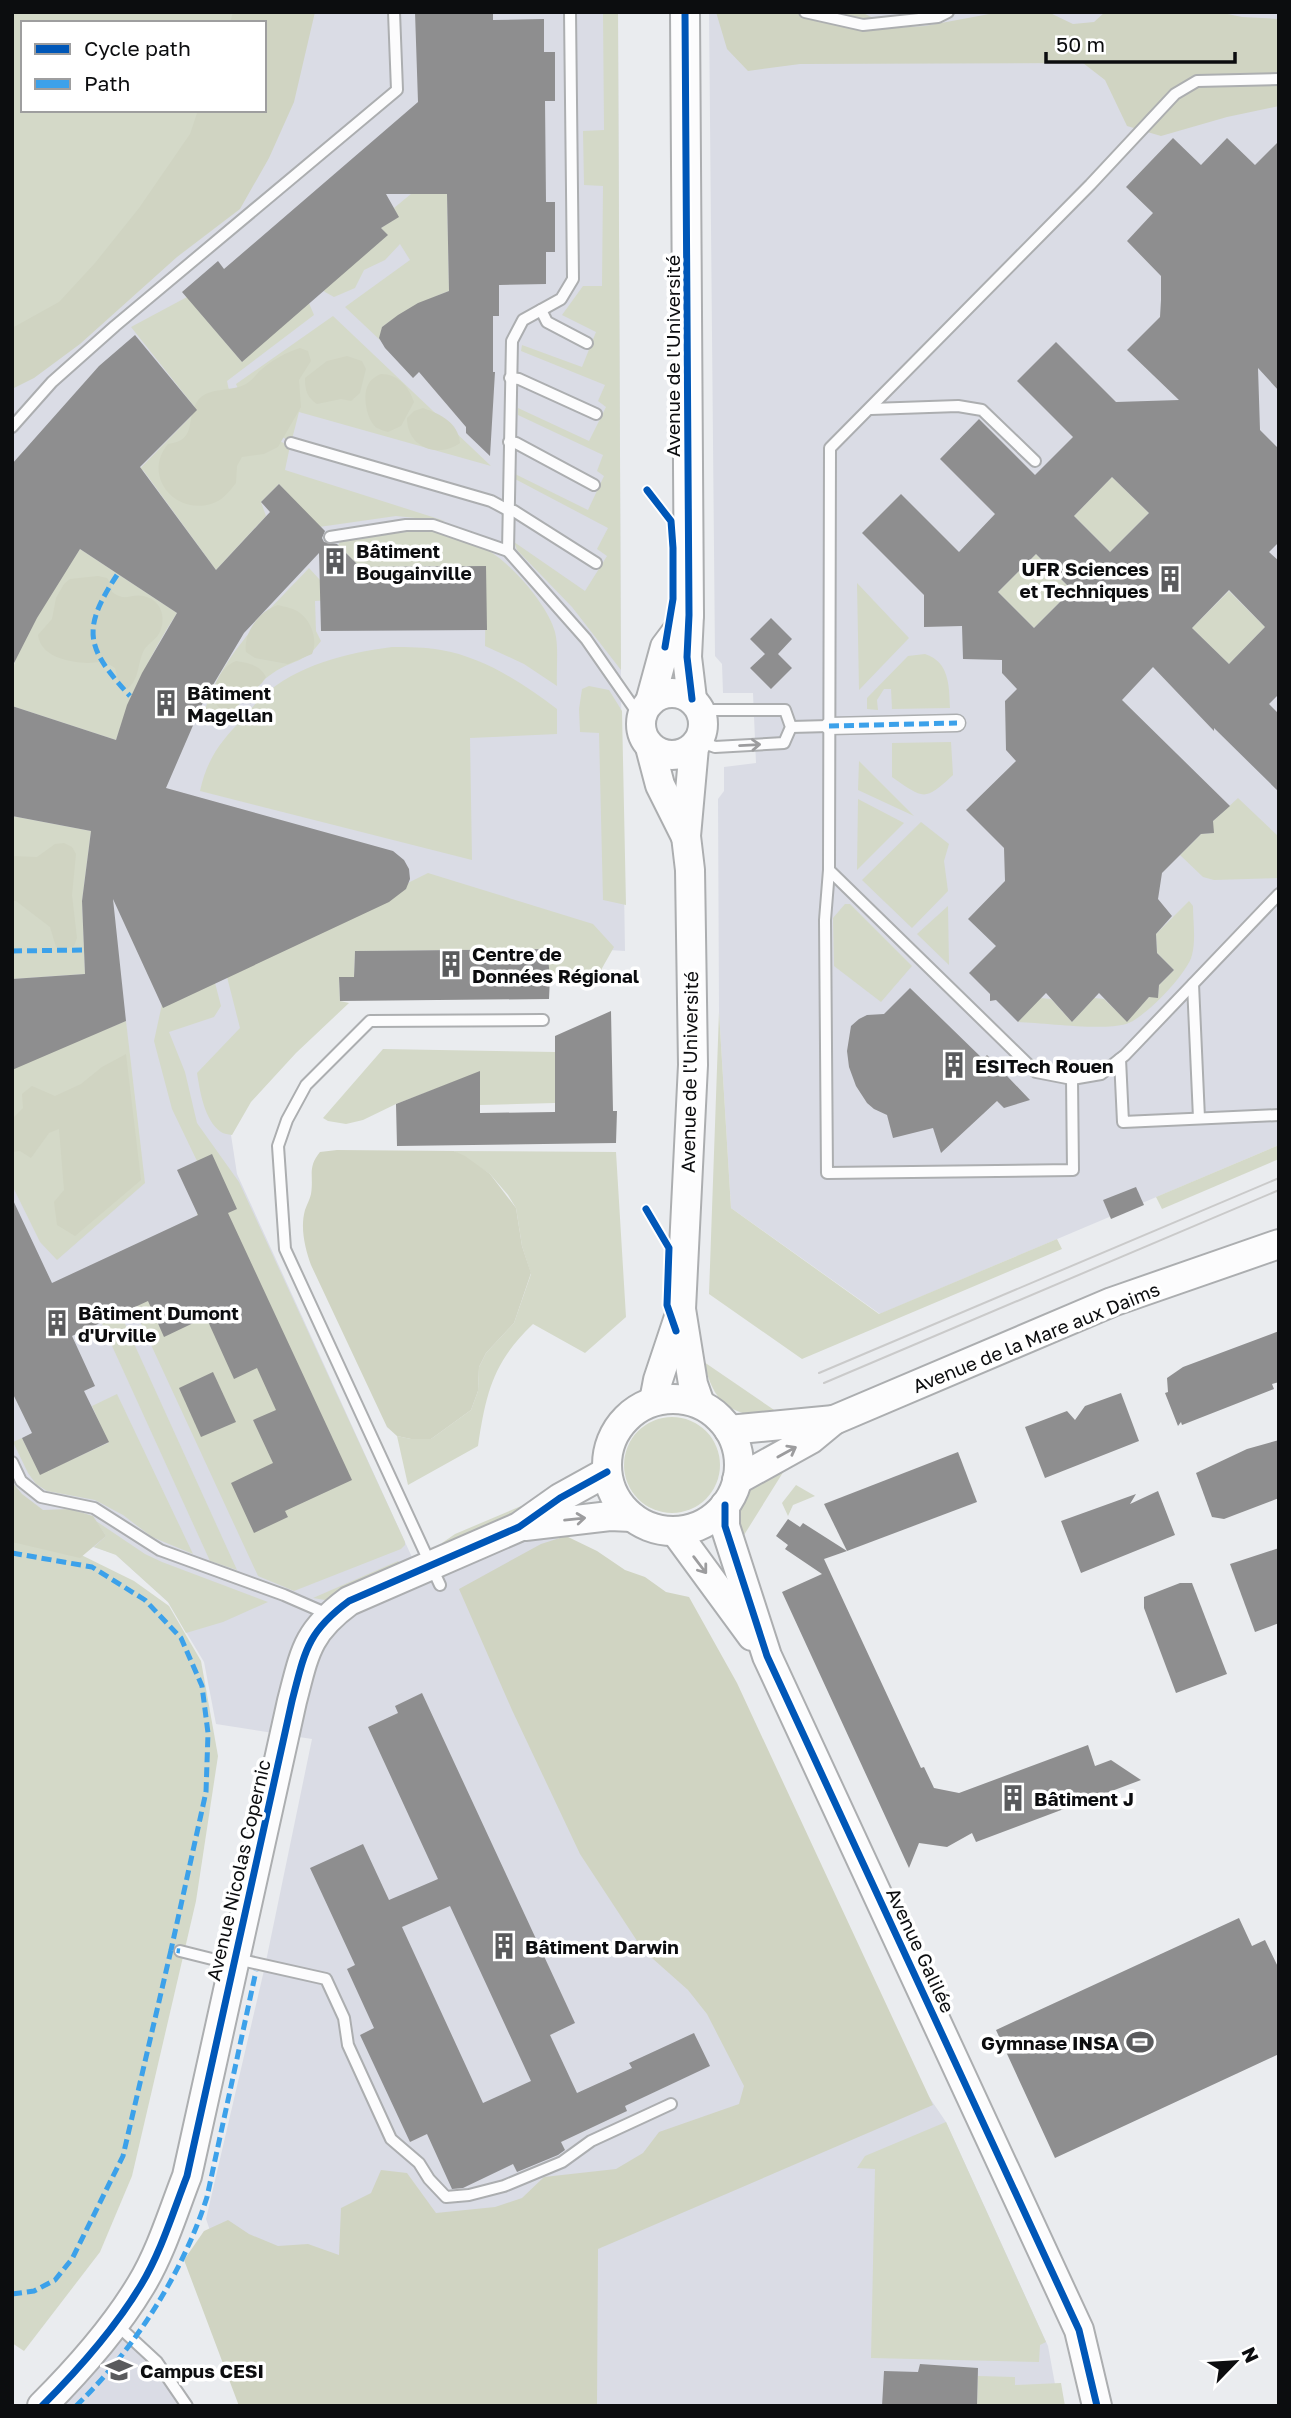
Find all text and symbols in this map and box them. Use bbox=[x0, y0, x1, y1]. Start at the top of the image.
legend bbox=[21, 21, 266, 112]
scale bar bbox=[1046, 21, 1235, 65]
text: 50 m bbox=[1056, 31, 1105, 57]
text: Cycle path bbox=[84, 35, 191, 61]
text: Path bbox=[84, 70, 131, 96]
street label: Avenue de l'Université bbox=[661, 255, 684, 457]
place label: Bâtiment Bougainville bbox=[356, 539, 472, 584]
building icon: Bâtiment Bougainville bbox=[320, 546, 350, 576]
place label: UFR Sciences et Techniques bbox=[1020, 557, 1149, 602]
building icon: UFR Sciences et Techniques bbox=[1155, 564, 1185, 594]
place label: Bâtiment Magellan bbox=[187, 681, 273, 726]
building icon: Bâtiment Magellan bbox=[151, 688, 181, 718]
one-way arrow bbox=[738, 739, 761, 752]
place label: Centre de Données Régional bbox=[472, 942, 639, 987]
building icon: Centre de Données Régional bbox=[436, 949, 466, 979]
street label: Avenue de l'Université bbox=[676, 971, 702, 1173]
building icon: ESITech Rouen bbox=[939, 1050, 969, 1080]
place label: ESITech Rouen bbox=[975, 1054, 1114, 1077]
street label: Avenue de la Mare aux Daims bbox=[909, 1277, 1163, 1397]
place label: Bâtiment Dumont d'Urville bbox=[78, 1301, 239, 1346]
building icon: Bâtiment Dumont d'Urville bbox=[42, 1308, 72, 1338]
one-way arrow bbox=[776, 1445, 796, 1459]
one-way arrow bbox=[563, 1512, 586, 1525]
one-way arrow bbox=[692, 1555, 707, 1574]
street label: Avenue Nicolas Copernic bbox=[201, 1757, 275, 1983]
building icon: Bâtiment J bbox=[998, 1783, 1028, 1813]
place label: Bâtiment J bbox=[1034, 1787, 1134, 1810]
street label: Avenue Galilée bbox=[882, 1884, 960, 2016]
building icon: Bâtiment Darwin bbox=[489, 1931, 519, 1961]
place label: Bâtiment Darwin bbox=[525, 1935, 679, 1958]
sports icon: Gymnase INSA bbox=[1125, 2027, 1155, 2057]
place label: Gymnase INSA bbox=[981, 2031, 1119, 2054]
north arrow bbox=[1200, 2327, 1270, 2397]
text: N bbox=[1237, 2343, 1264, 2366]
school or university icon: Campus CESI bbox=[104, 2355, 134, 2385]
place label: Campus CESI bbox=[140, 2359, 264, 2382]

